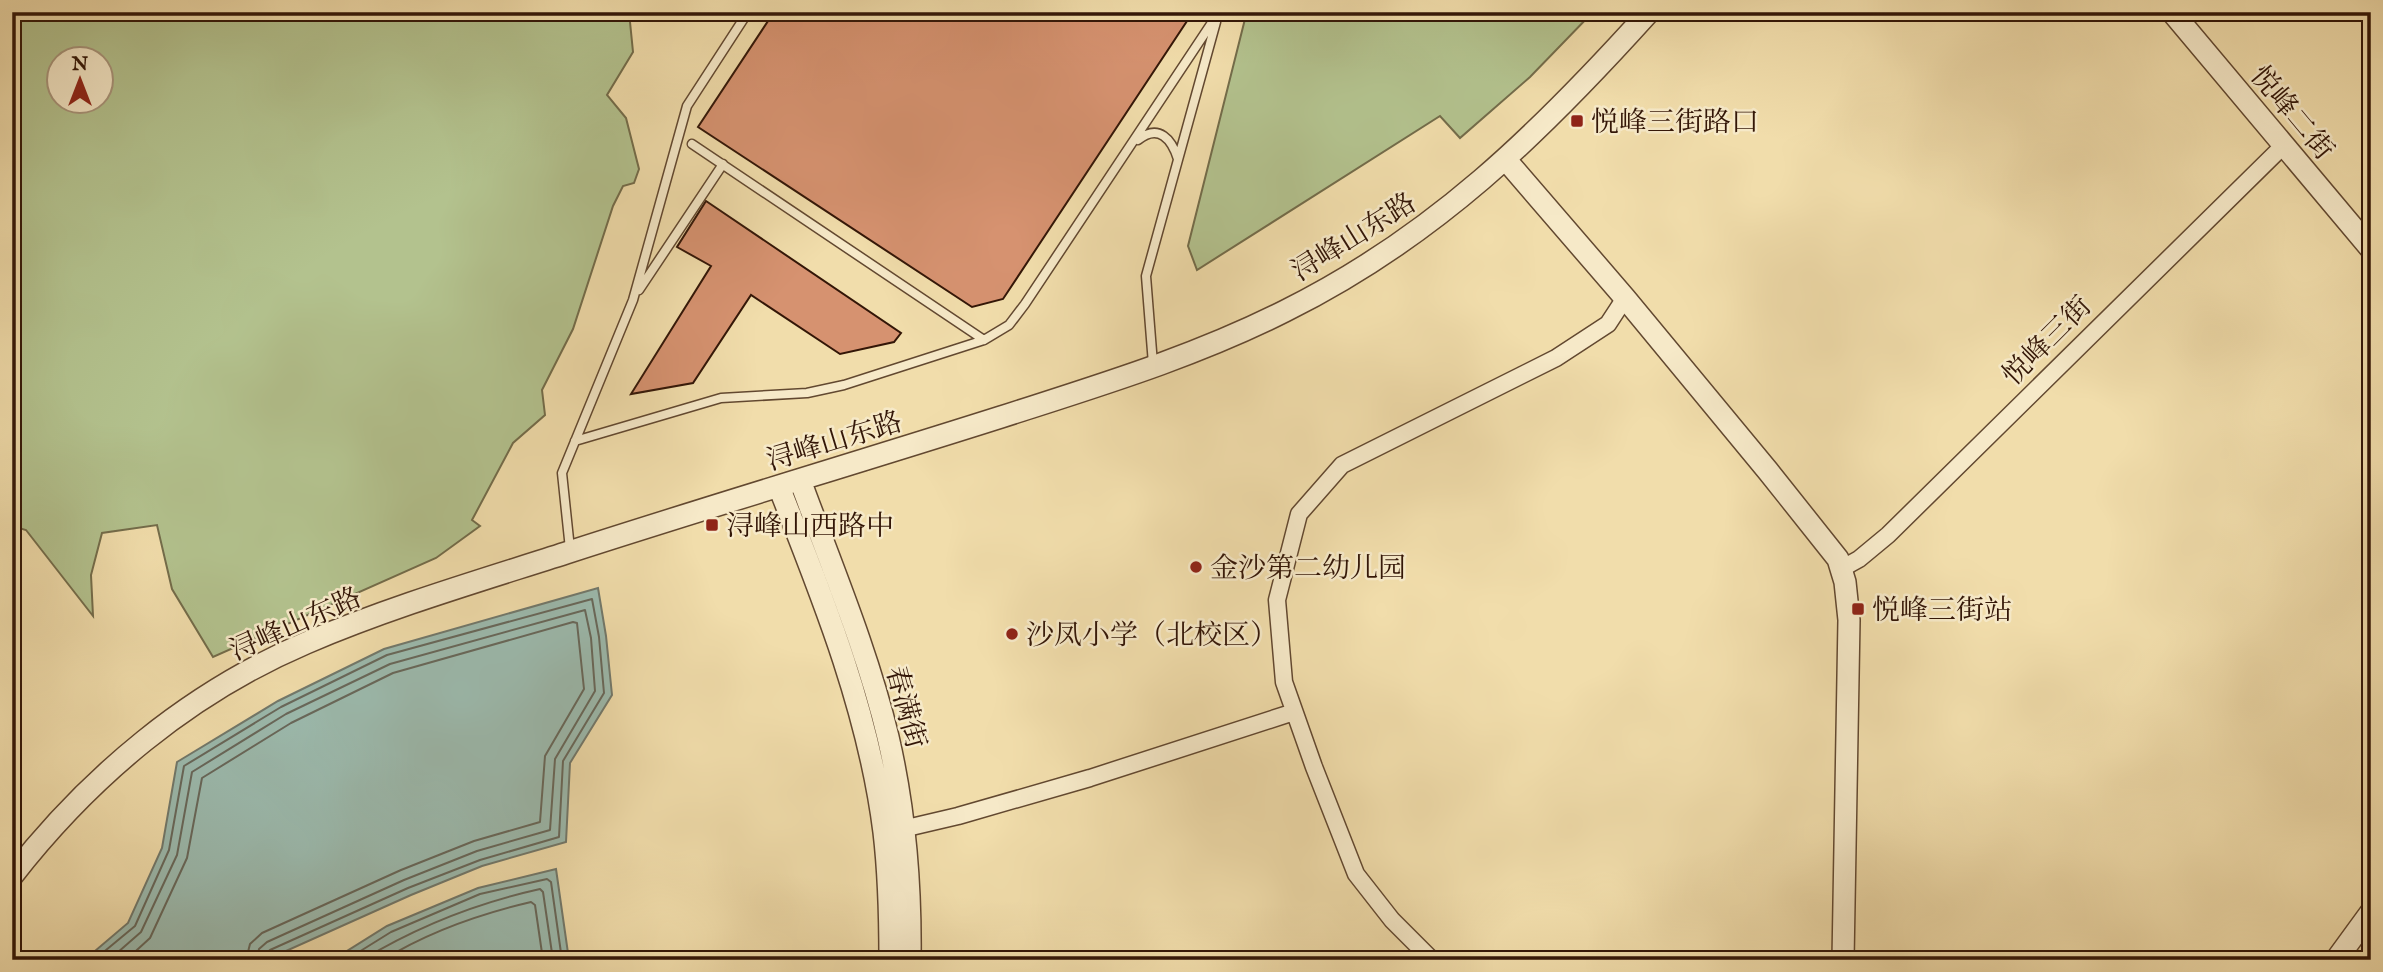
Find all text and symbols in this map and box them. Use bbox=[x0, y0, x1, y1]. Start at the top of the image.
north arrow bbox=[46, 46, 116, 116]
text: N bbox=[71, 53, 89, 77]
street label: 悦峰二街 bbox=[2242, 59, 2340, 168]
place label: 悦峰三街路口 bbox=[1591, 106, 1759, 141]
marker: 悦峰三街路口 bbox=[1569, 113, 1585, 129]
street label: 浔峰山东路 bbox=[1286, 186, 1423, 290]
street label: 悦峰三街 bbox=[1996, 290, 2100, 394]
street label: 浔峰山东路 bbox=[763, 405, 907, 480]
place label: 浔峰山西路中 bbox=[726, 510, 894, 545]
marker: 浔峰山西路中 bbox=[704, 517, 720, 533]
place label: 金沙第二幼儿园 bbox=[1210, 552, 1406, 587]
marker: 金沙第二幼儿园 bbox=[1188, 559, 1204, 575]
street label: 浔峰山东路 bbox=[225, 581, 367, 670]
place label: 悦峰三街站 bbox=[1872, 594, 2012, 629]
marker: 悦峰三街站 bbox=[1850, 601, 1866, 617]
place label: 沙凤小学（北校区） bbox=[1026, 619, 1278, 654]
marker: 沙凤小学（北校区） bbox=[1004, 626, 1020, 642]
street label: 春满街 bbox=[877, 663, 932, 753]

